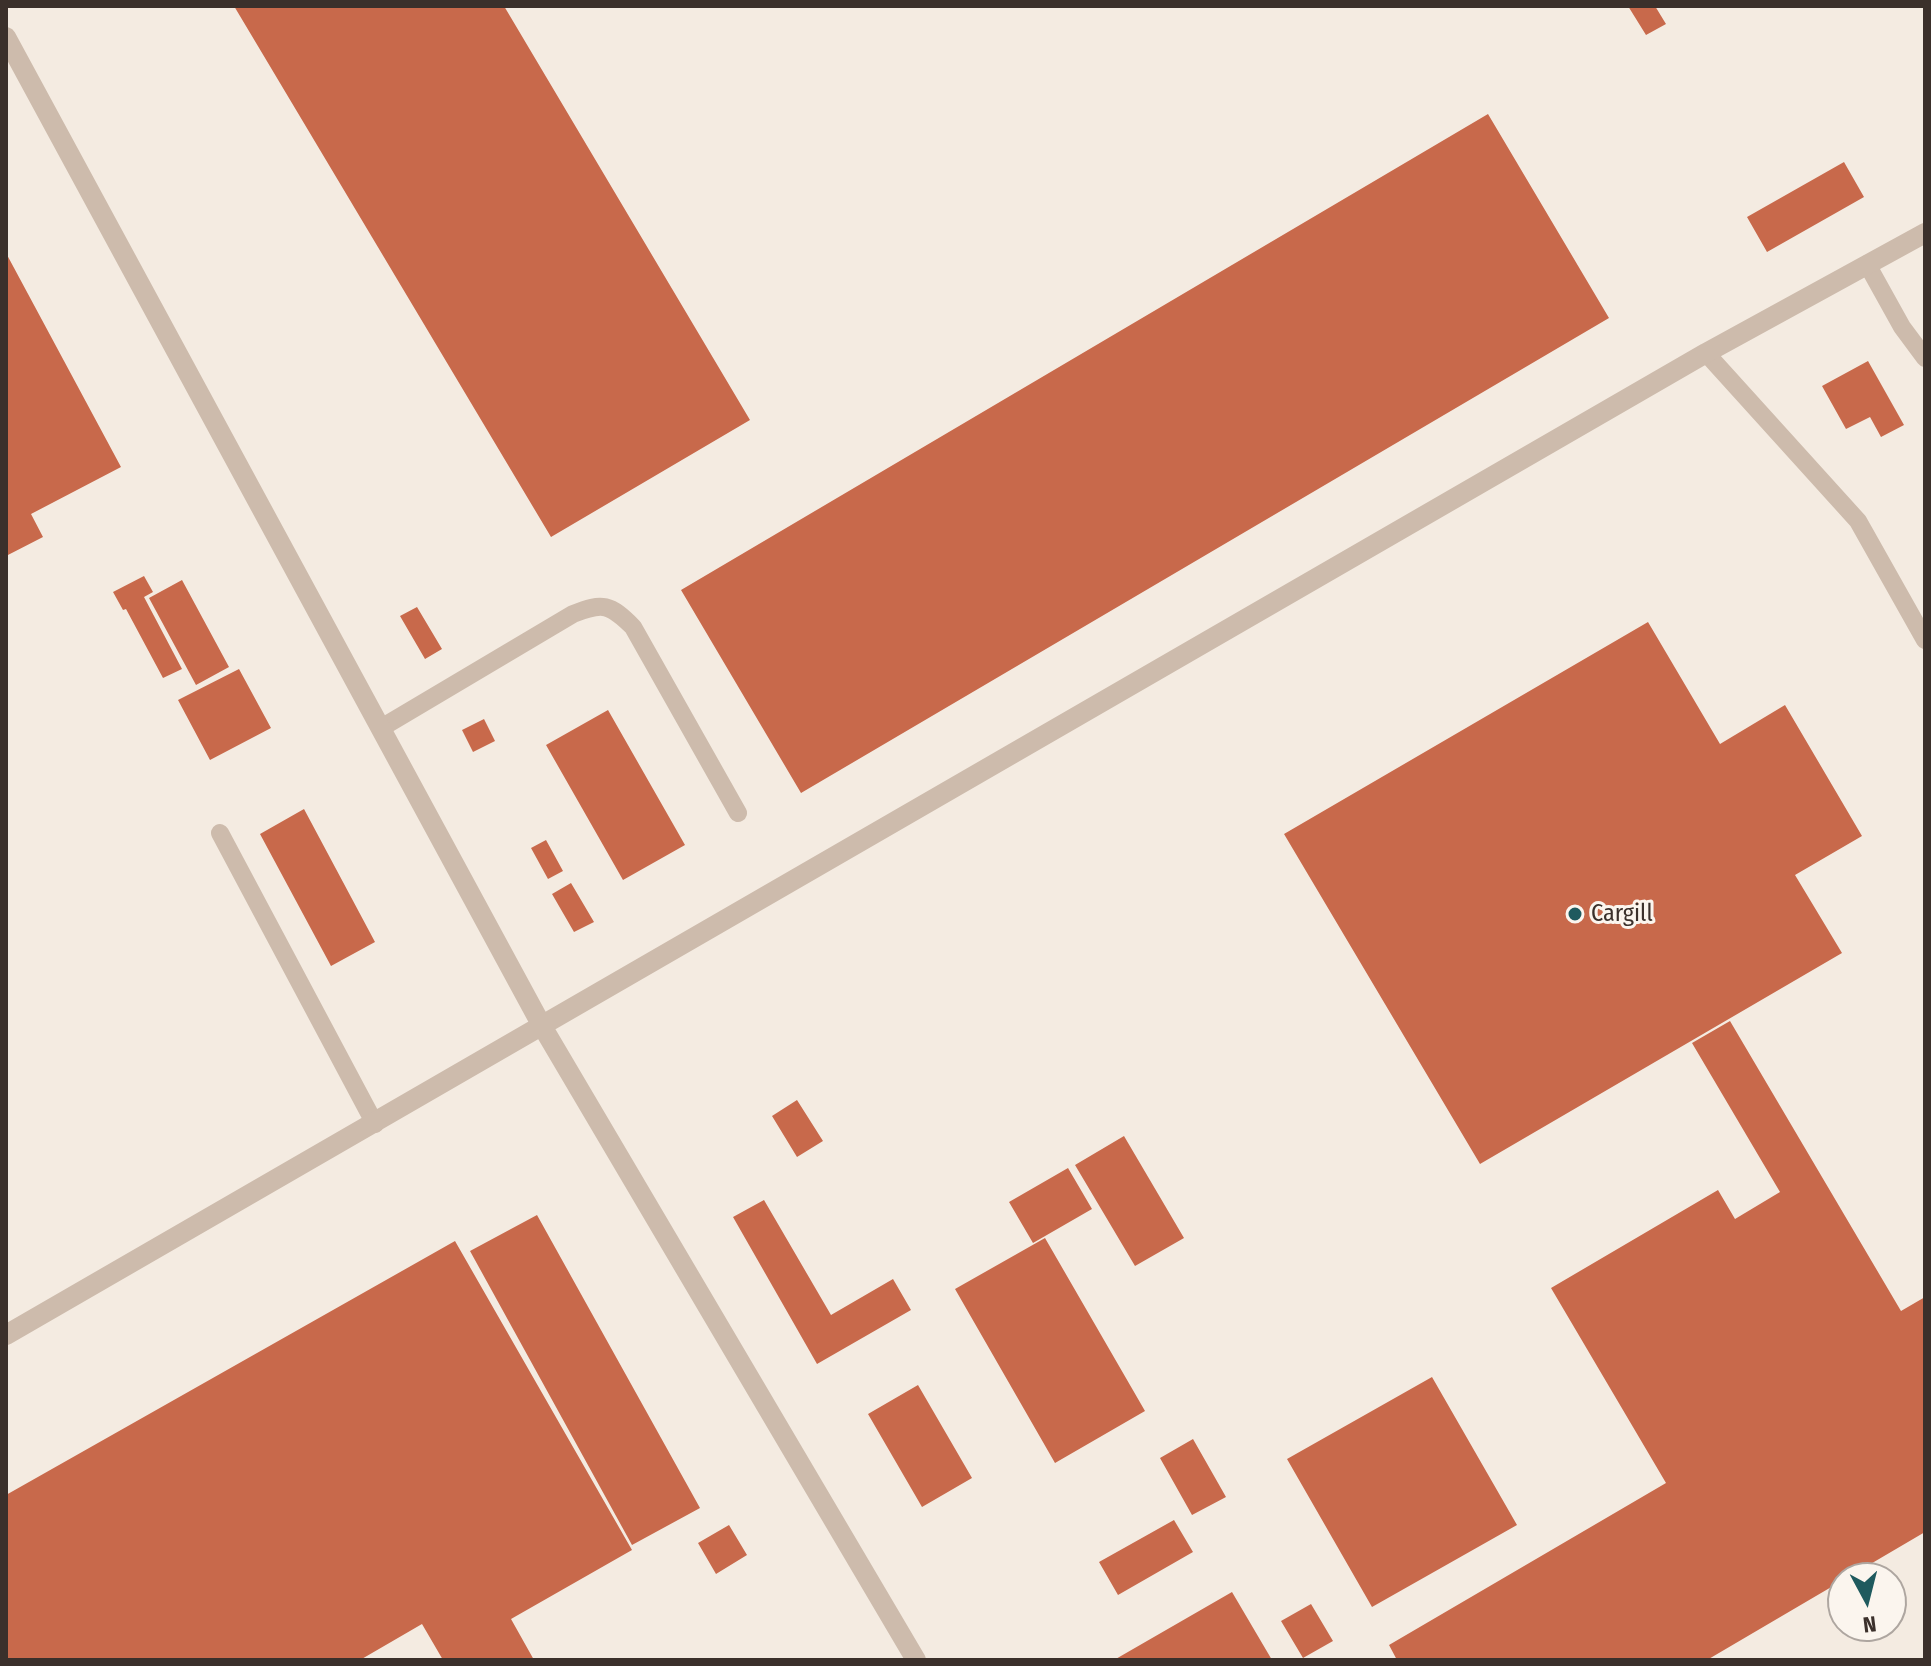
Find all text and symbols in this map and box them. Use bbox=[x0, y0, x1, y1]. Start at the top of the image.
place label: Cargill bbox=[1591, 900, 1653, 928]
marker: Cargill bbox=[1566, 905, 1584, 923]
north arrow bbox=[1827, 1562, 1907, 1642]
text: N bbox=[1862, 1610, 1878, 1639]

